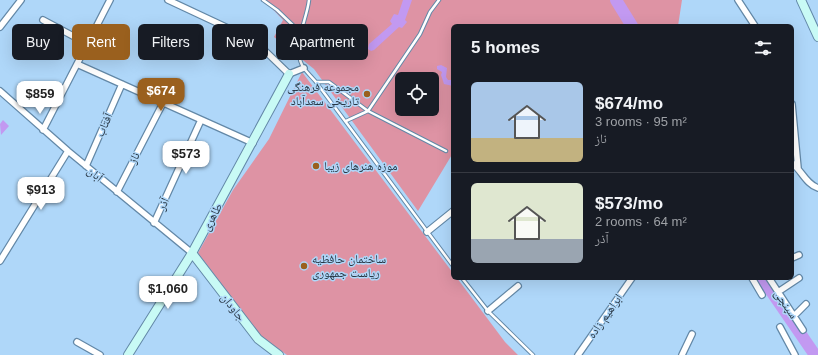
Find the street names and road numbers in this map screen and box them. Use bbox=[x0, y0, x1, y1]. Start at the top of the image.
street label: آفتاب bbox=[93, 110, 116, 139]
street label: ناز bbox=[125, 150, 143, 167]
street label: آبان bbox=[84, 163, 106, 185]
street label: آذر bbox=[154, 195, 172, 214]
street label: طاهری bbox=[199, 201, 225, 233]
street label: سپنچی bbox=[771, 287, 801, 321]
street label: جاودان bbox=[218, 290, 248, 324]
street label: ابراهیم زاده bbox=[585, 291, 626, 342]

